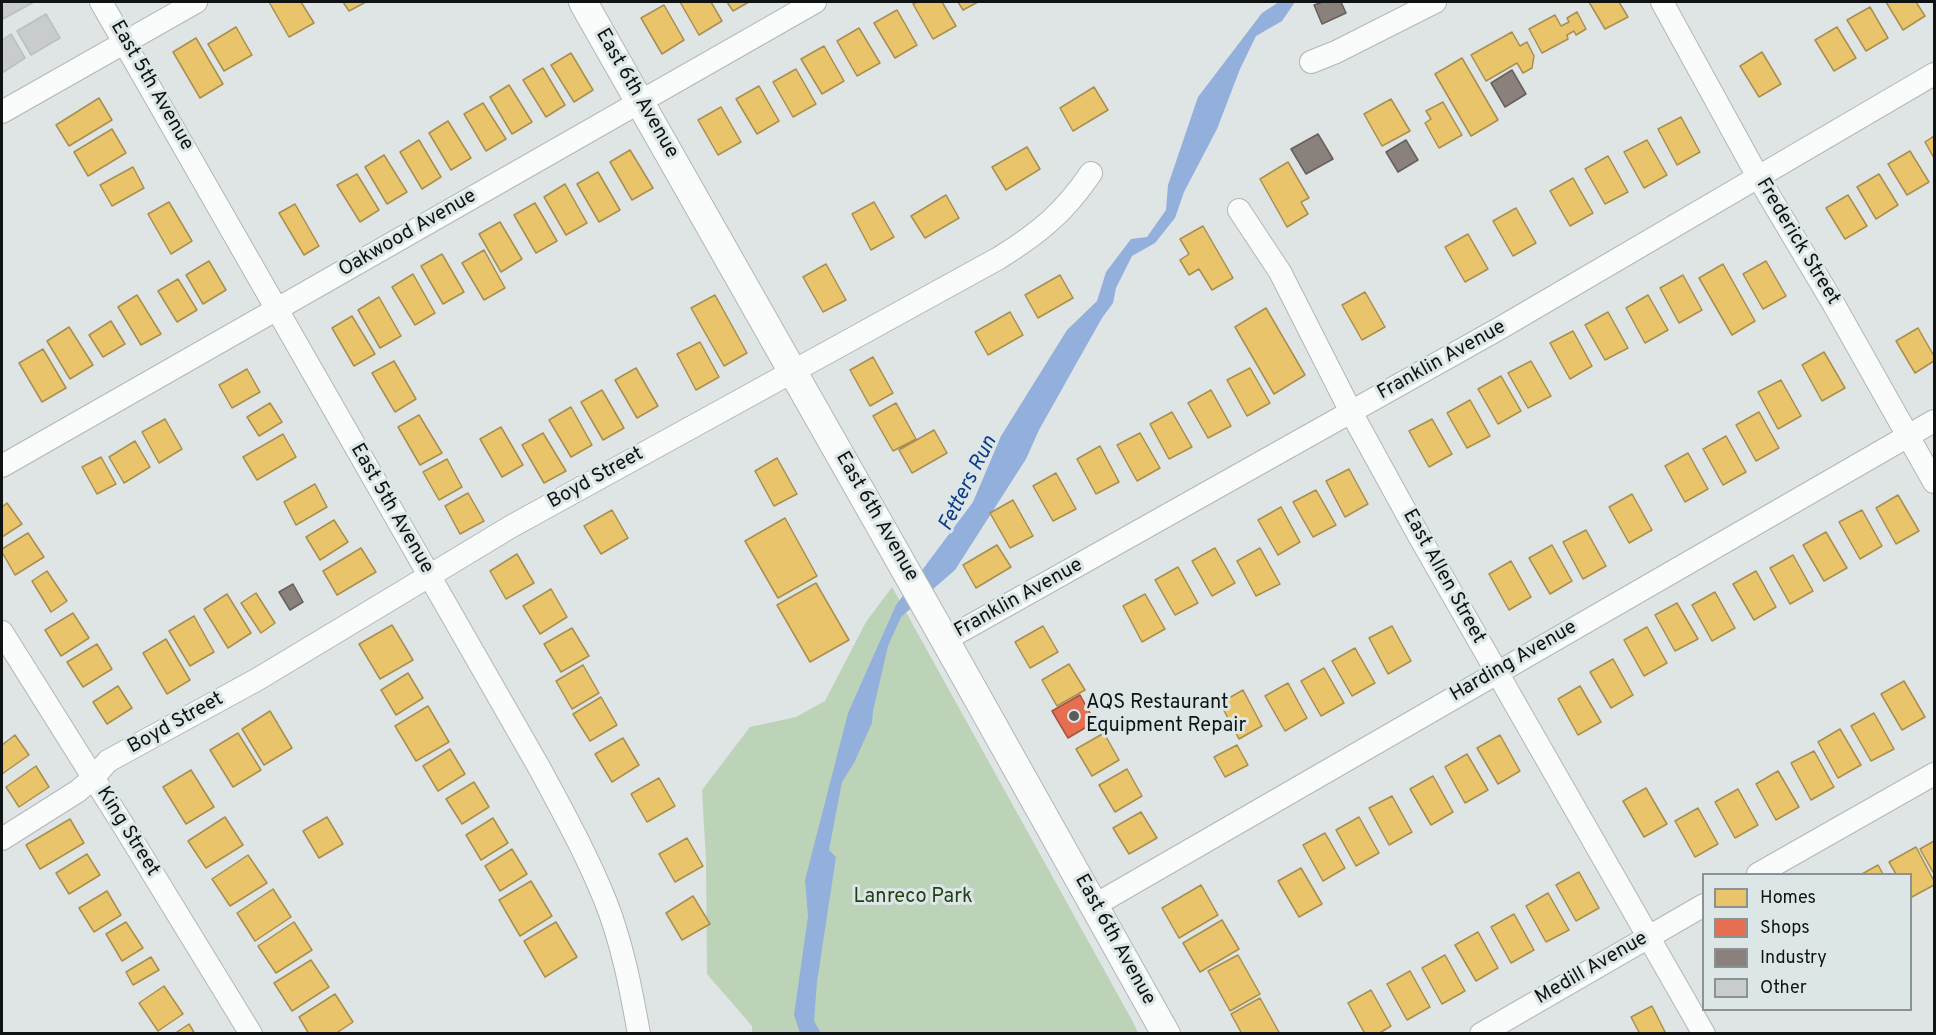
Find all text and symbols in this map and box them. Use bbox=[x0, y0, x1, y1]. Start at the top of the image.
street label: East 5th Avenue bbox=[104, 17, 198, 155]
street label: East 6th Avenue bbox=[589, 25, 683, 163]
street label: Frederick Street bbox=[1750, 174, 1844, 310]
street label: Oakwood Avenue bbox=[335, 185, 481, 283]
street label: Franklin Avenue bbox=[1374, 316, 1510, 406]
water label: Fetters Run bbox=[934, 432, 1004, 536]
street label: East 5th Avenue bbox=[344, 440, 438, 578]
street label: Boyd Street bbox=[544, 443, 648, 515]
street label: East 6th Avenue bbox=[829, 448, 923, 586]
street label: East Allen Street bbox=[1396, 506, 1490, 648]
street label: Franklin Avenue bbox=[951, 554, 1087, 644]
street label: Harding Avenue bbox=[1446, 616, 1582, 708]
street label: Boyd Street bbox=[124, 688, 228, 760]
place label: AQS Restaurant Equipment Repair bbox=[1086, 692, 1246, 739]
marker: AQS Restaurant Equipment Repair bbox=[1067, 709, 1081, 723]
street label: King Street bbox=[90, 783, 164, 881]
street label: East 6th Avenue bbox=[1068, 870, 1160, 1010]
legend bbox=[1702, 873, 1912, 1011]
park label: Lanreco Park bbox=[853, 886, 973, 910]
text: Homes bbox=[1760, 887, 1816, 910]
text: Shops bbox=[1760, 917, 1810, 940]
street label: Medill Avenue bbox=[1532, 927, 1652, 1011]
text: Industry bbox=[1760, 947, 1827, 970]
text: Other bbox=[1760, 977, 1807, 1000]

